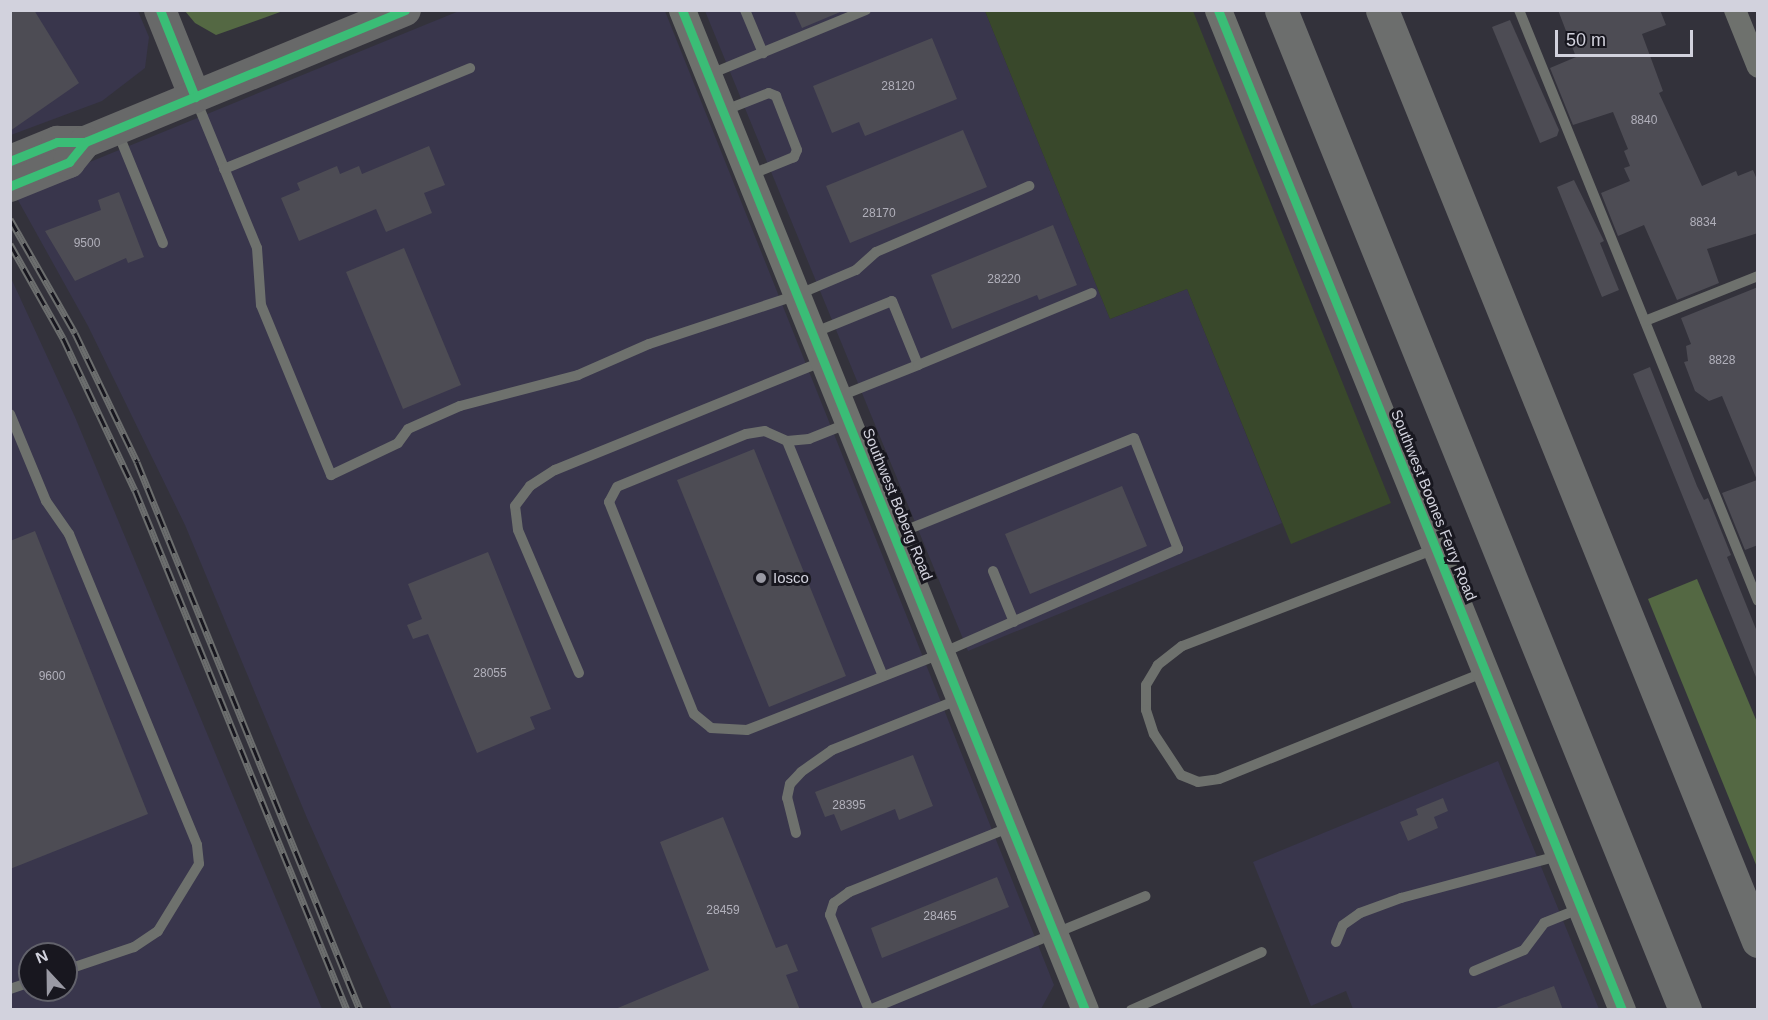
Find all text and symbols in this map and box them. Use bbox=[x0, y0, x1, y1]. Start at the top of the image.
scale bar bbox=[1558, 18, 1696, 56]
text: 50 m bbox=[1566, 30, 1606, 50]
house number: 28120 bbox=[881, 80, 915, 94]
house number: 8840 bbox=[1631, 114, 1657, 128]
house number: 28170 bbox=[862, 207, 896, 221]
house number: 8834 bbox=[1690, 216, 1716, 230]
house number: 9500 bbox=[74, 237, 100, 251]
house number: 28220 bbox=[987, 273, 1021, 287]
house number: 8828 bbox=[1709, 354, 1735, 368]
street label: Southwest Boones Ferry Road bbox=[1387, 407, 1481, 603]
street label: Southwest Boberg Road bbox=[859, 425, 937, 583]
place label: Iosco bbox=[773, 569, 809, 587]
marker: Iosco bbox=[754, 571, 768, 585]
house number: 28055 bbox=[473, 667, 507, 681]
house number: 9600 bbox=[39, 670, 65, 684]
house number: 28395 bbox=[832, 799, 866, 813]
house number: 28459 bbox=[706, 904, 740, 918]
house number: 28465 bbox=[923, 910, 957, 924]
north arrow bbox=[18, 942, 78, 1002]
text: N bbox=[33, 947, 50, 967]

